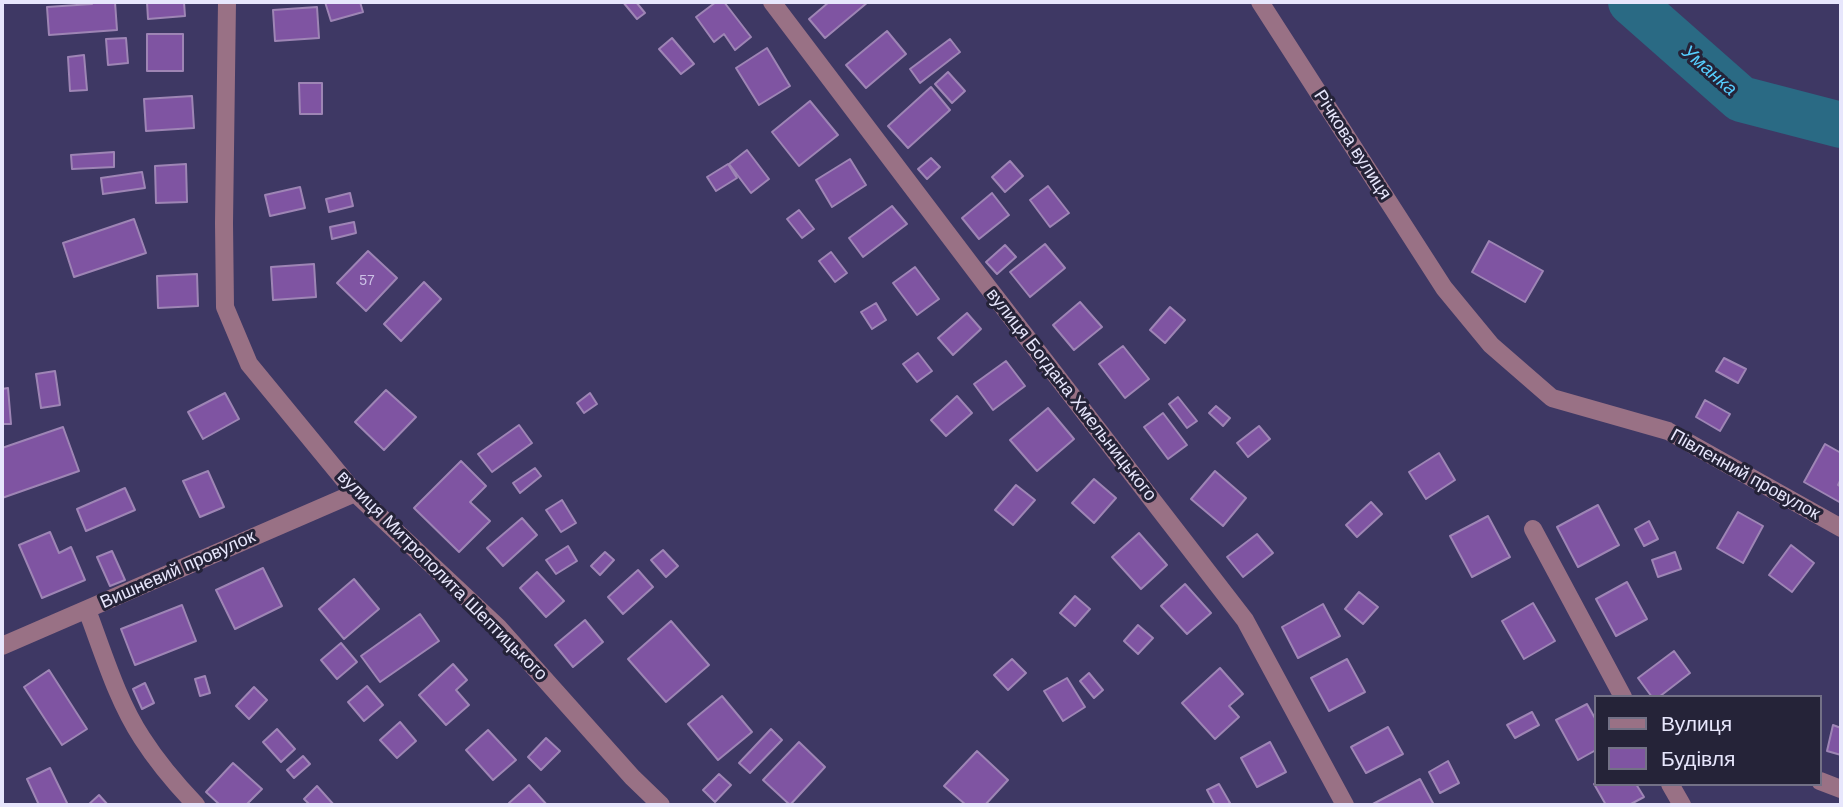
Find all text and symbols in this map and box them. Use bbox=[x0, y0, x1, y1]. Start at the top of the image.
water label: Уманка bbox=[1677, 41, 1741, 101]
street label: Річкова вулиця bbox=[1309, 86, 1395, 204]
house number: 57 bbox=[359, 273, 375, 289]
street label: вулиця Богдана Хмельницького bbox=[981, 284, 1161, 506]
street label: Півленний провулок bbox=[1666, 425, 1824, 525]
street label: вулиця Митрополита Шептицького bbox=[332, 466, 552, 686]
street label: Вишневий провулок bbox=[97, 526, 259, 614]
legend bbox=[1594, 695, 1822, 786]
text: Вулиця bbox=[1661, 712, 1732, 735]
text: Будівля bbox=[1661, 747, 1735, 770]

